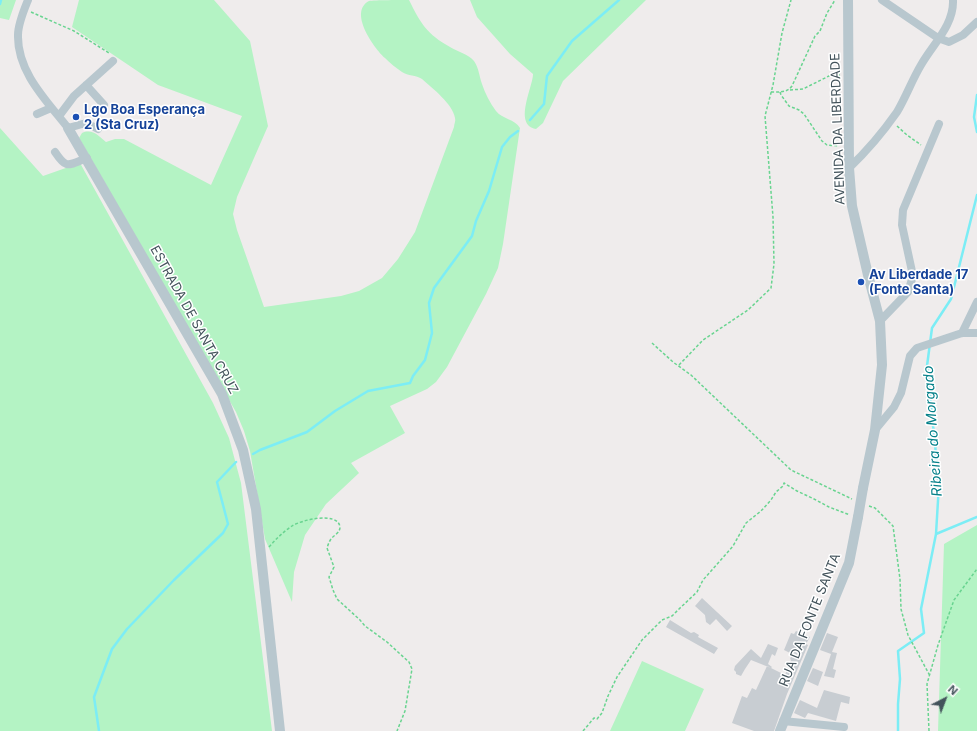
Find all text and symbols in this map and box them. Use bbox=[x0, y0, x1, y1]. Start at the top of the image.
street label: AVENIDA DA LIBERDADE bbox=[828, 53, 848, 205]
place label: Lgo Boa Esperança 2 (Sta Cruz) bbox=[84, 102, 205, 133]
marker: Lgo Boa Esperança 2 (Sta Cruz) bbox=[71, 112, 81, 122]
street label: ESTRADA DE SANTA CRUZ bbox=[147, 243, 241, 397]
place label: Av Liberdade 17 (Fonte Santa) bbox=[869, 267, 968, 298]
marker: Av Liberdade 17 (Fonte Santa) bbox=[856, 277, 866, 287]
water label: Ribeira do Morgado bbox=[920, 365, 946, 497]
street label: RUA DA FONTE SANTA bbox=[776, 551, 844, 689]
north arrow bbox=[925, 679, 965, 719]
text: N bbox=[945, 682, 961, 698]

